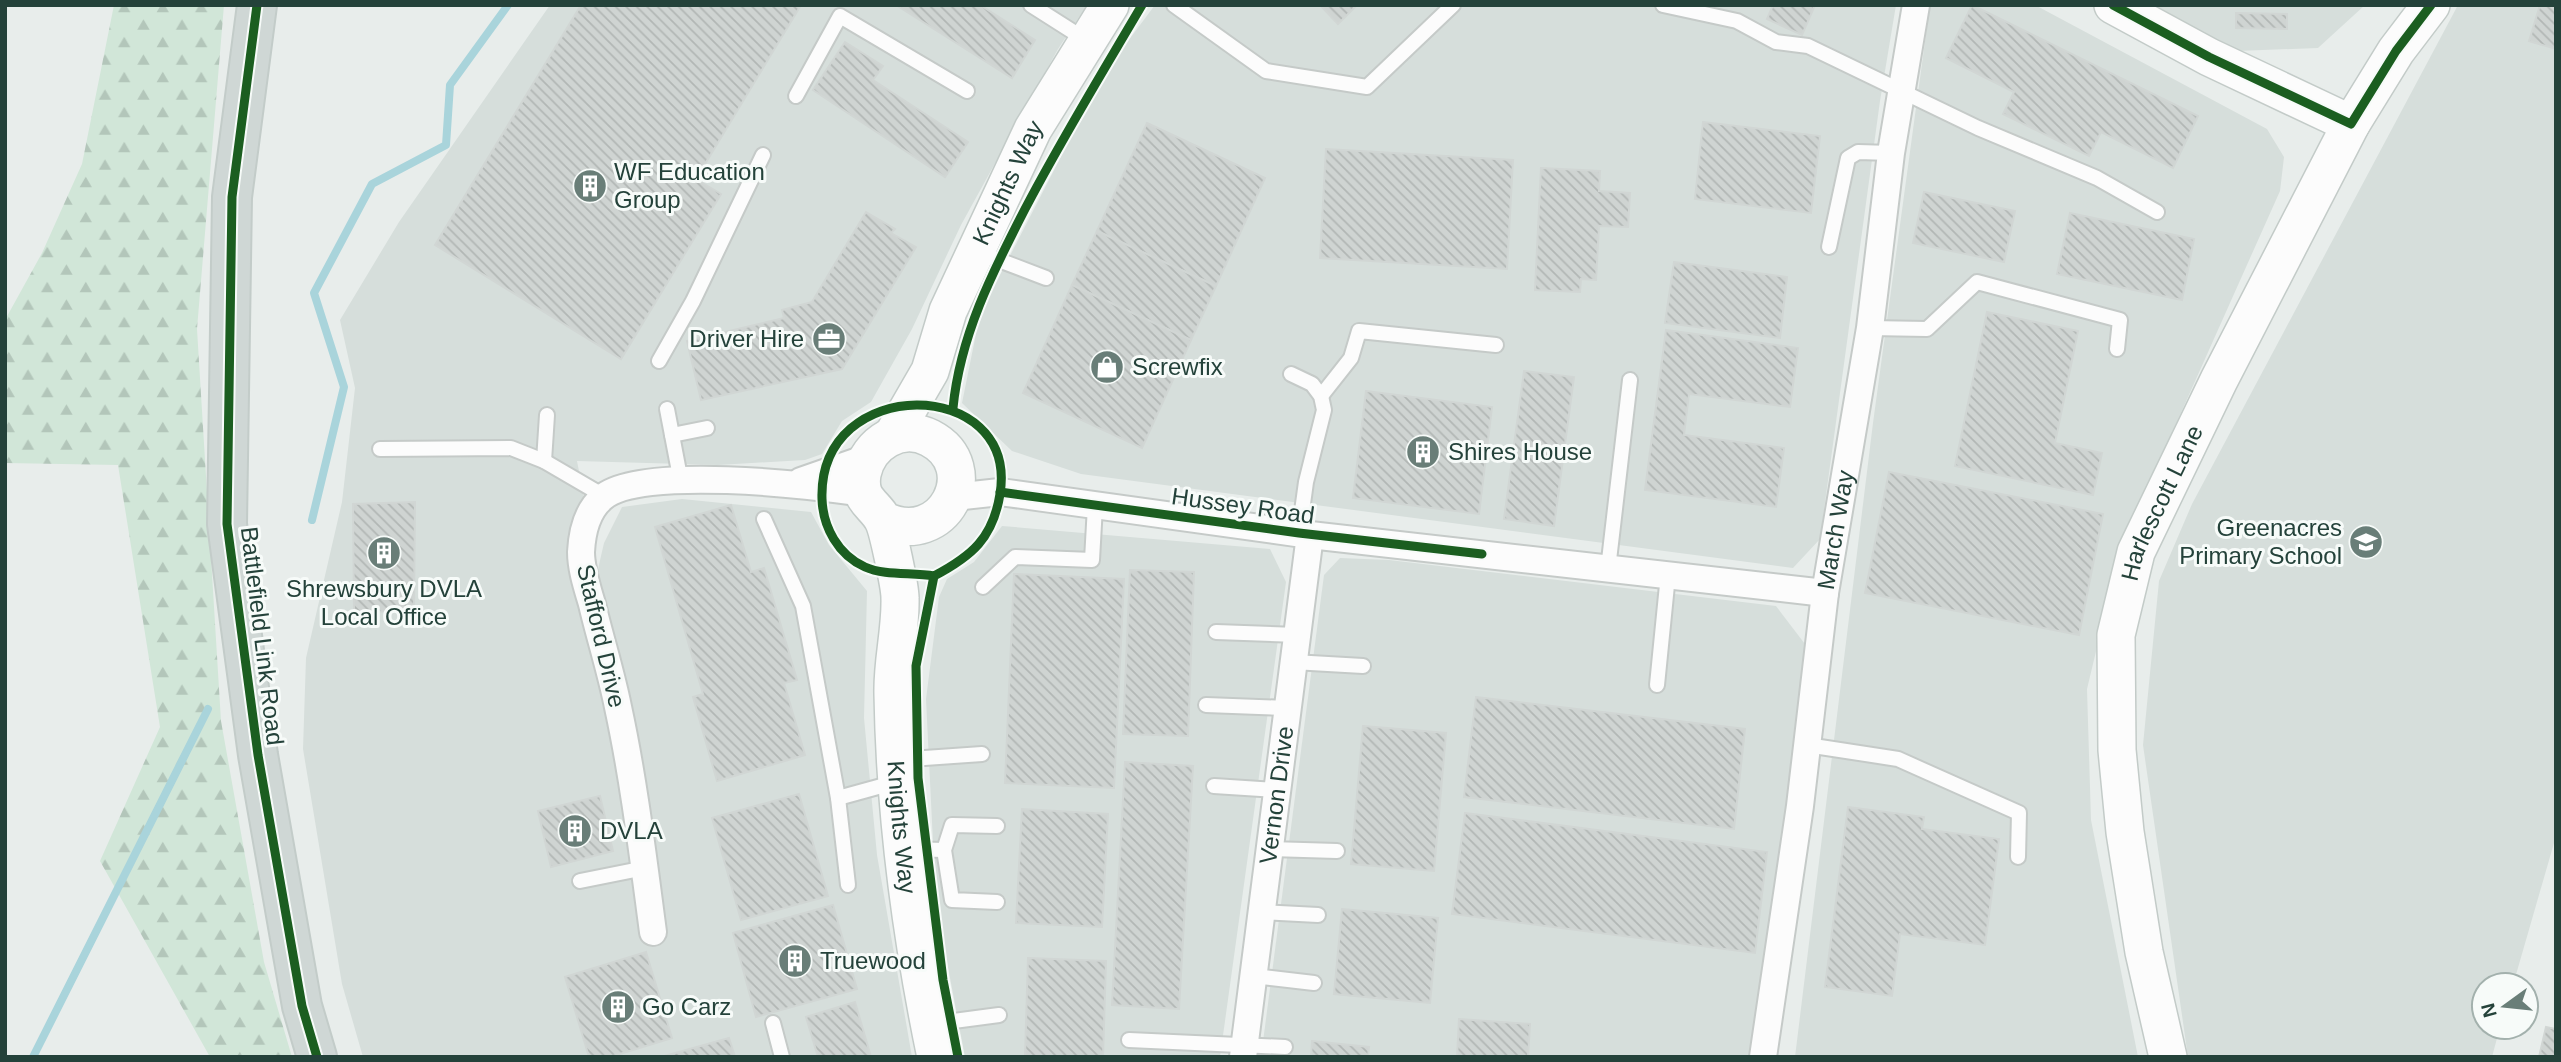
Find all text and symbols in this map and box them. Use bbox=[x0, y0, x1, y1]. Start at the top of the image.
street label: Knights Way bbox=[967, 115, 1048, 249]
place label: WF Education Group bbox=[614, 158, 765, 213]
building icon: WF Education Group bbox=[571, 167, 609, 205]
office icon: Driver Hire bbox=[810, 320, 848, 358]
place label: Driver Hire bbox=[689, 325, 804, 352]
shop icon: Screwfix bbox=[1088, 348, 1126, 386]
place label: Screwfix bbox=[1132, 353, 1223, 380]
street label: Harlescott Lane bbox=[2116, 421, 2208, 583]
building icon: Shires House bbox=[1404, 433, 1442, 471]
place label: Shires House bbox=[1448, 438, 1592, 465]
street label: March Way bbox=[1812, 468, 1859, 592]
street label: Hussey Road bbox=[1170, 482, 1316, 529]
place label: Greenacres Primary School bbox=[2179, 514, 2342, 569]
school or university icon: Greenacres Primary School bbox=[2347, 523, 2385, 561]
street label: Battlefield Link Road bbox=[236, 525, 289, 747]
building icon: Shrewsbury DVLA Local Office bbox=[365, 534, 403, 572]
street label: Stafford Drive bbox=[572, 562, 631, 710]
place label: Shrewsbury DVLA Local Office bbox=[286, 575, 482, 630]
street label: Vernon Drive bbox=[1254, 725, 1298, 866]
street label: Knights Way bbox=[882, 760, 922, 895]
building icon: DVLA bbox=[556, 812, 594, 850]
place label: DVLA bbox=[600, 817, 663, 844]
building icon: Truewood bbox=[776, 942, 814, 980]
place label: Truewood bbox=[820, 947, 926, 974]
north arrow bbox=[2470, 971, 2540, 1041]
building icon: Go Carz bbox=[599, 988, 637, 1026]
place label: Go Carz bbox=[642, 993, 731, 1020]
text: N bbox=[2477, 1001, 2501, 1020]

